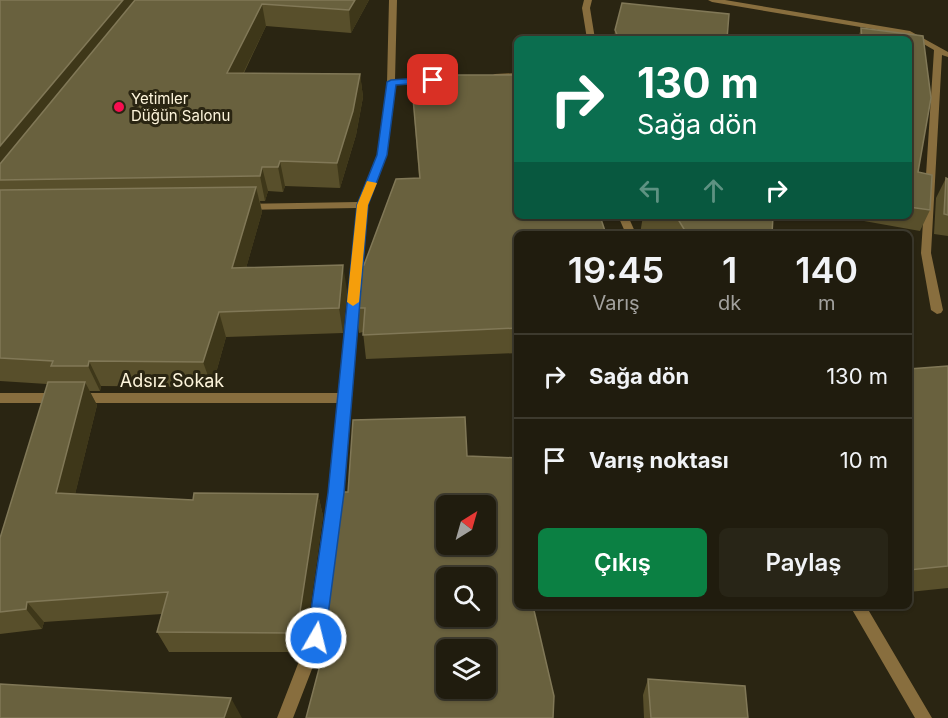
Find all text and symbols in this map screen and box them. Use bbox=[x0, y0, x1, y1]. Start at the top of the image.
pin bbox=[407, 54, 458, 105]
text: 130 m bbox=[637, 57, 759, 108]
icon: right bbox=[538, 60, 616, 138]
icon: arrive bbox=[416, 63, 449, 96]
place label: Yetimler Düğün Salonu bbox=[131, 89, 230, 125]
marker: Yetimler Düğün Salonu bbox=[112, 100, 126, 114]
text: Sağa dön bbox=[637, 108, 757, 141]
icon: left bbox=[634, 174, 667, 207]
icon: ahead bbox=[697, 174, 730, 207]
icon: right bbox=[760, 174, 793, 207]
text: 19:45 bbox=[568, 248, 664, 292]
text: 1 bbox=[722, 248, 737, 292]
text: 140 bbox=[795, 248, 858, 292]
text: Varış bbox=[592, 291, 640, 315]
text: dk bbox=[718, 291, 741, 315]
text: m bbox=[818, 291, 835, 315]
icon: right bbox=[538, 360, 571, 393]
text: Sağa dön bbox=[589, 363, 689, 389]
text: 130 m bbox=[826, 363, 888, 389]
street label: Adsız Sokak bbox=[120, 370, 224, 391]
icon: arrive bbox=[538, 444, 571, 477]
text: Varış noktası bbox=[589, 447, 729, 473]
text: 10 m bbox=[840, 447, 888, 473]
north arrow bbox=[436, 495, 496, 555]
map controls bbox=[436, 495, 496, 699]
button: Çıkış bbox=[538, 528, 707, 597]
button: Paylaş bbox=[719, 528, 888, 597]
button: search bbox=[436, 567, 496, 627]
position arrow bbox=[284, 606, 348, 670]
button: layers bbox=[436, 639, 496, 699]

